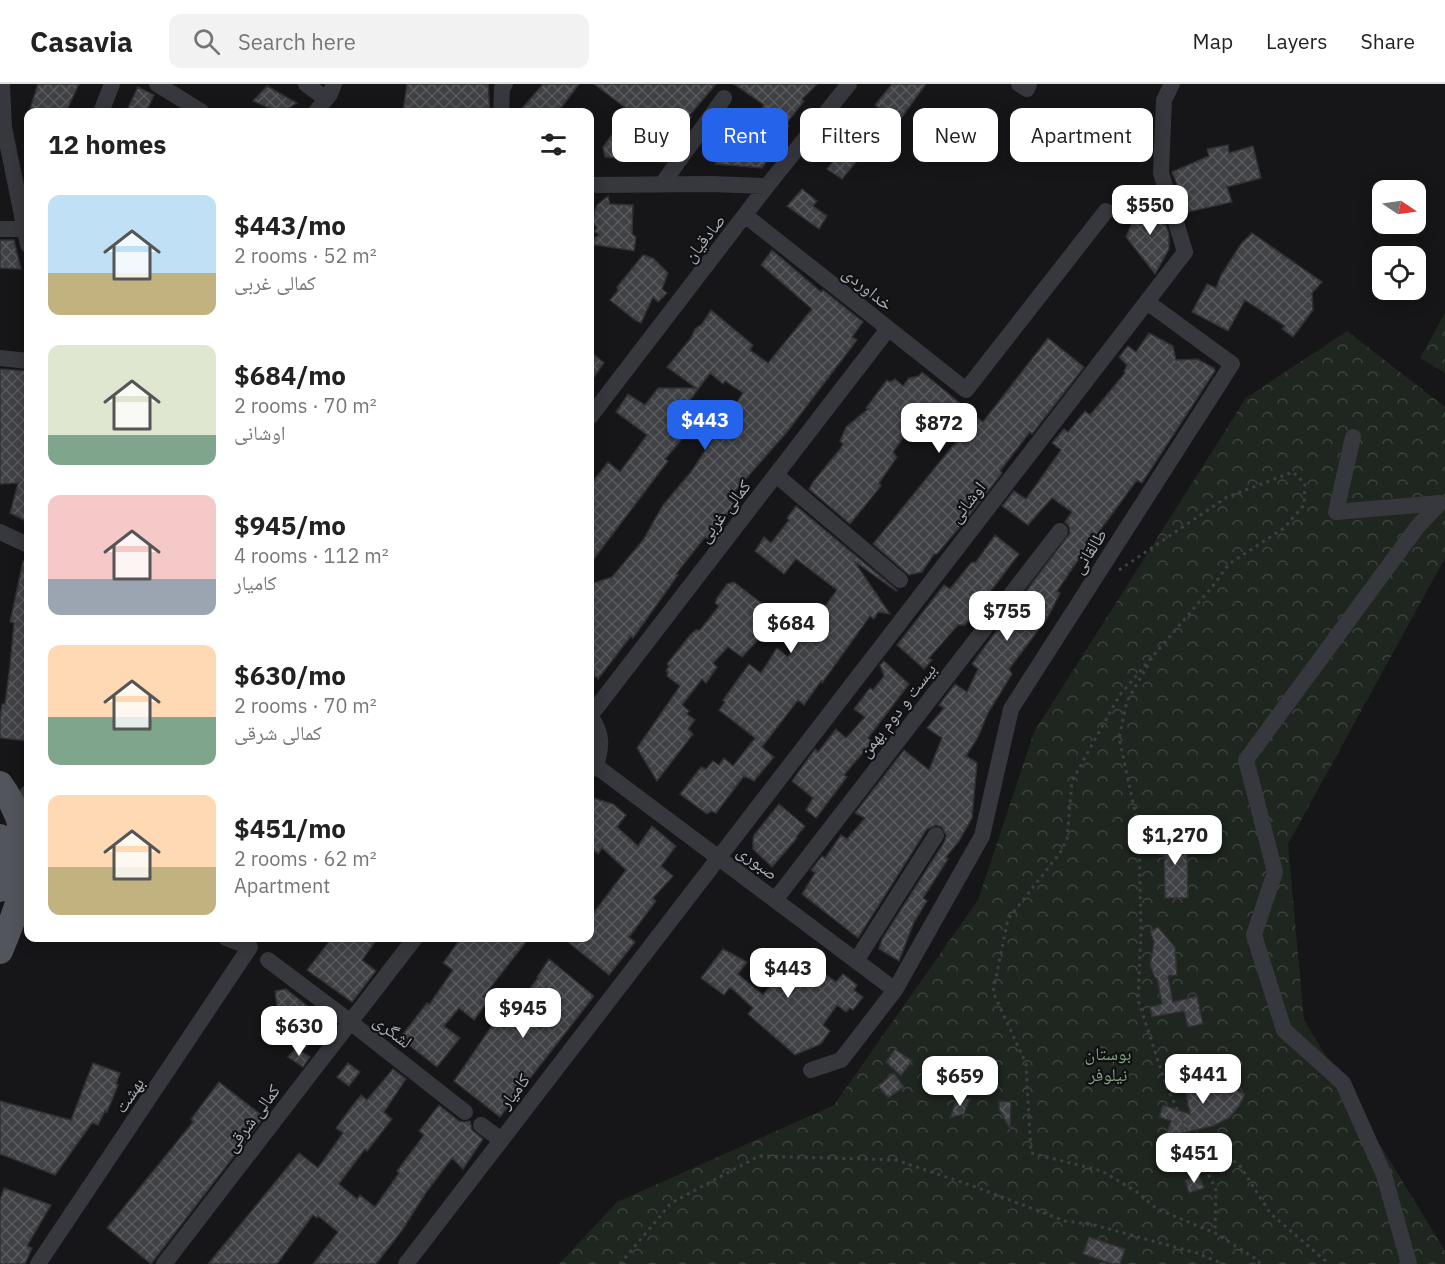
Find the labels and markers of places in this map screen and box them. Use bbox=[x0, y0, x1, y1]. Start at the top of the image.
pin: $550 bbox=[1114, 185, 1186, 236]
pin: $443 bbox=[669, 400, 741, 451]
pin: $872 bbox=[903, 403, 975, 454]
pin: $755 bbox=[971, 591, 1043, 642]
pin: $684 bbox=[755, 603, 827, 654]
pin: $1,270 bbox=[1126, 815, 1224, 866]
pin: $443 bbox=[752, 948, 824, 999]
pin: $945 bbox=[487, 988, 559, 1039]
pin: $630 bbox=[263, 1006, 335, 1057]
pin: $441 bbox=[1167, 1054, 1239, 1105]
pin: $659 bbox=[924, 1056, 996, 1107]
pin: $451 bbox=[1158, 1133, 1230, 1184]

